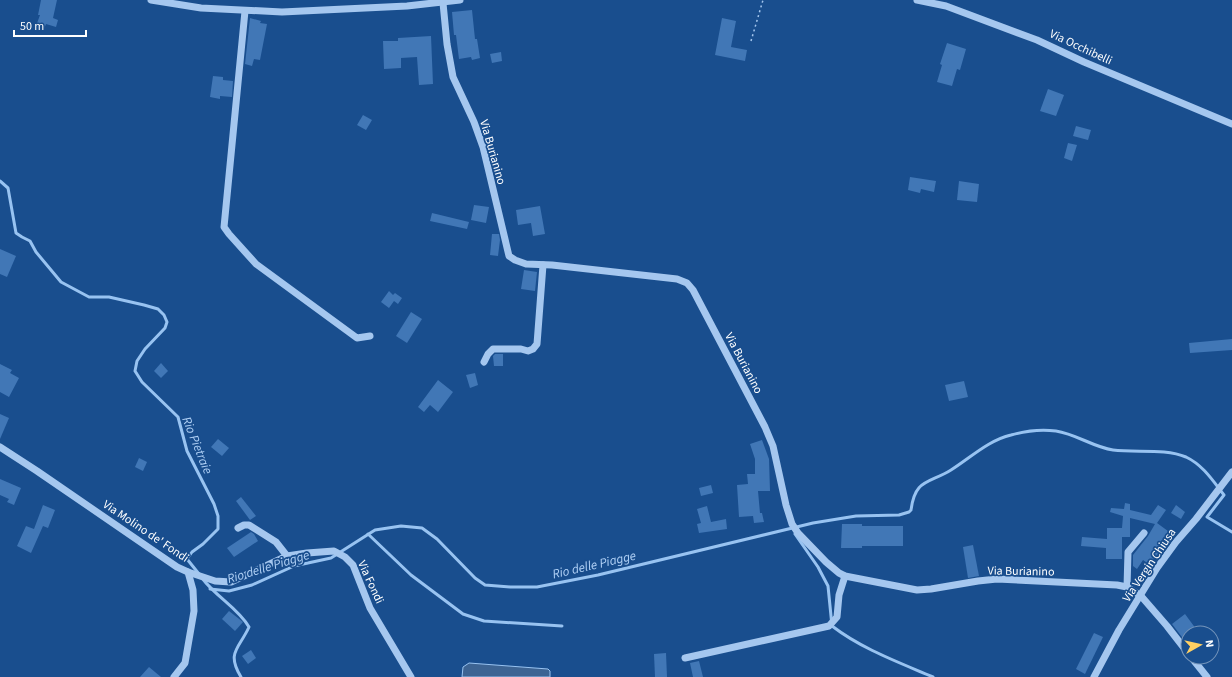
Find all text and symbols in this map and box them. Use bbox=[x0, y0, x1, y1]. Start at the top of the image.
scale bar bbox=[14, 12, 86, 38]
text: 50 m bbox=[20, 18, 44, 35]
street label: Via Occhibelli bbox=[1047, 26, 1115, 69]
street label: Via Burianino bbox=[475, 118, 510, 187]
street label: Via Burianino bbox=[720, 330, 767, 397]
water label: Rio Pietraie bbox=[177, 414, 217, 477]
street label: Via Molino de' Fondi bbox=[99, 496, 192, 567]
street label: Via Vergin Chiusa bbox=[1118, 525, 1180, 605]
water label: Rio delle Piagge bbox=[225, 546, 312, 588]
water label: Rio delle Piagge bbox=[551, 547, 638, 583]
street label: Via Fondi bbox=[353, 558, 388, 607]
street label: Via Burianino bbox=[987, 562, 1055, 581]
north arrow bbox=[1180, 625, 1220, 665]
text: N bbox=[1201, 639, 1217, 648]

